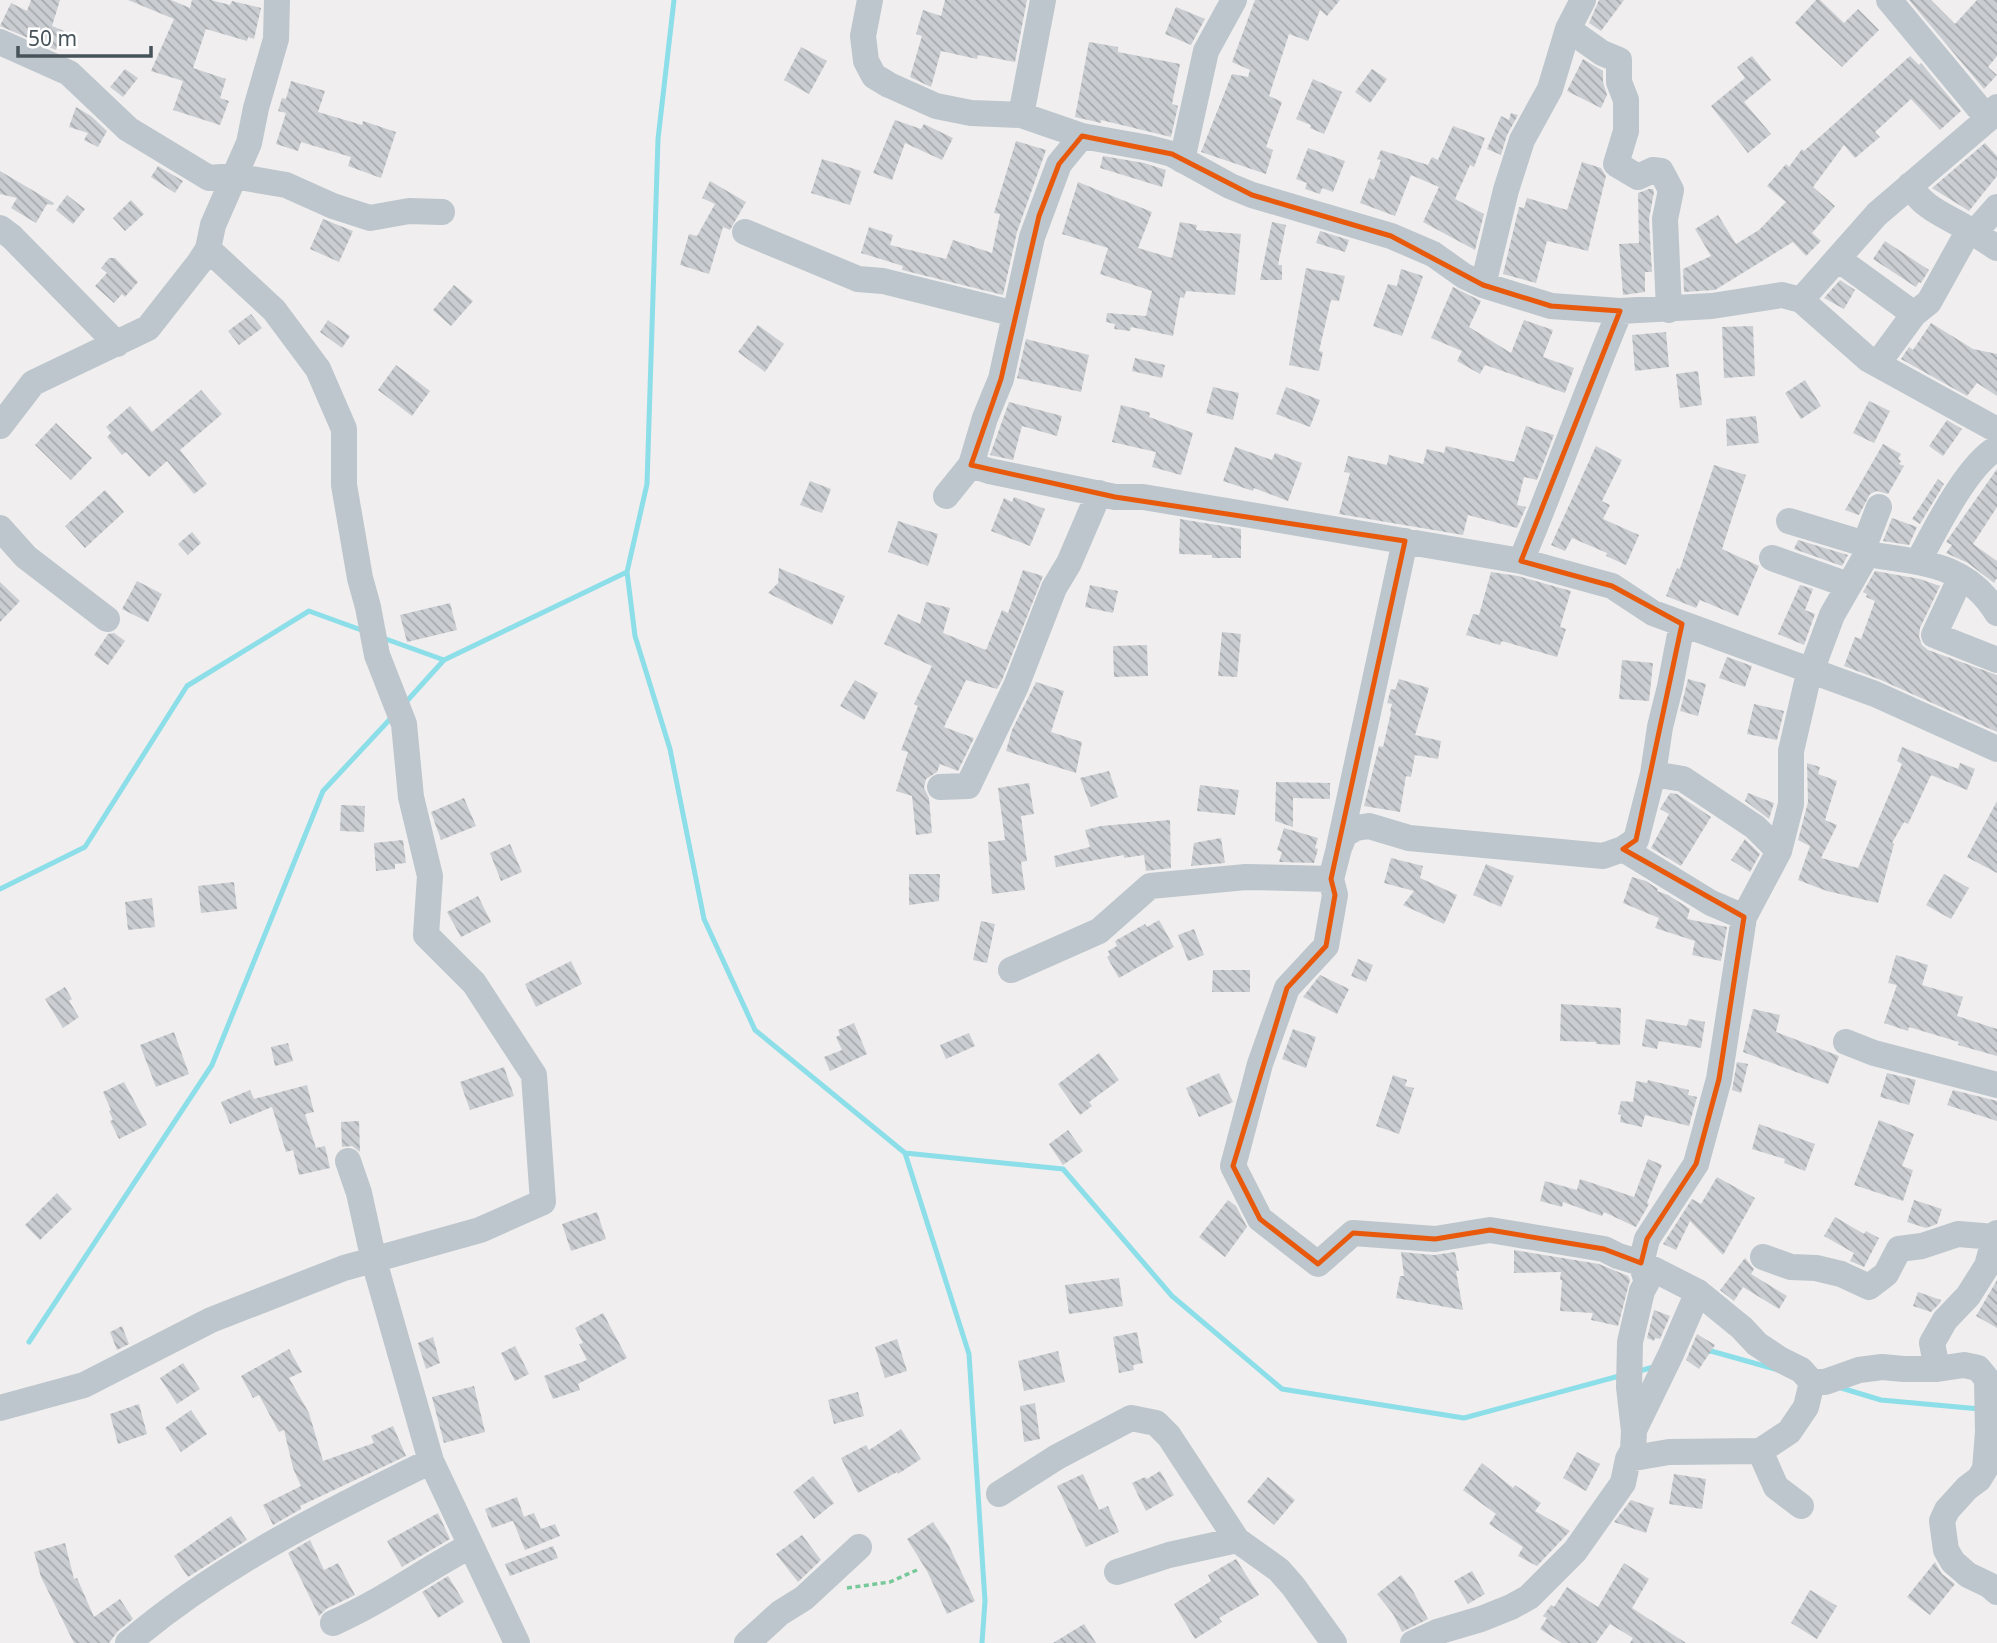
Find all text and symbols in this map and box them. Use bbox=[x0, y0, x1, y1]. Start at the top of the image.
scale bar bbox=[18, 14, 150, 58]
text: 50 m bbox=[28, 24, 77, 52]

